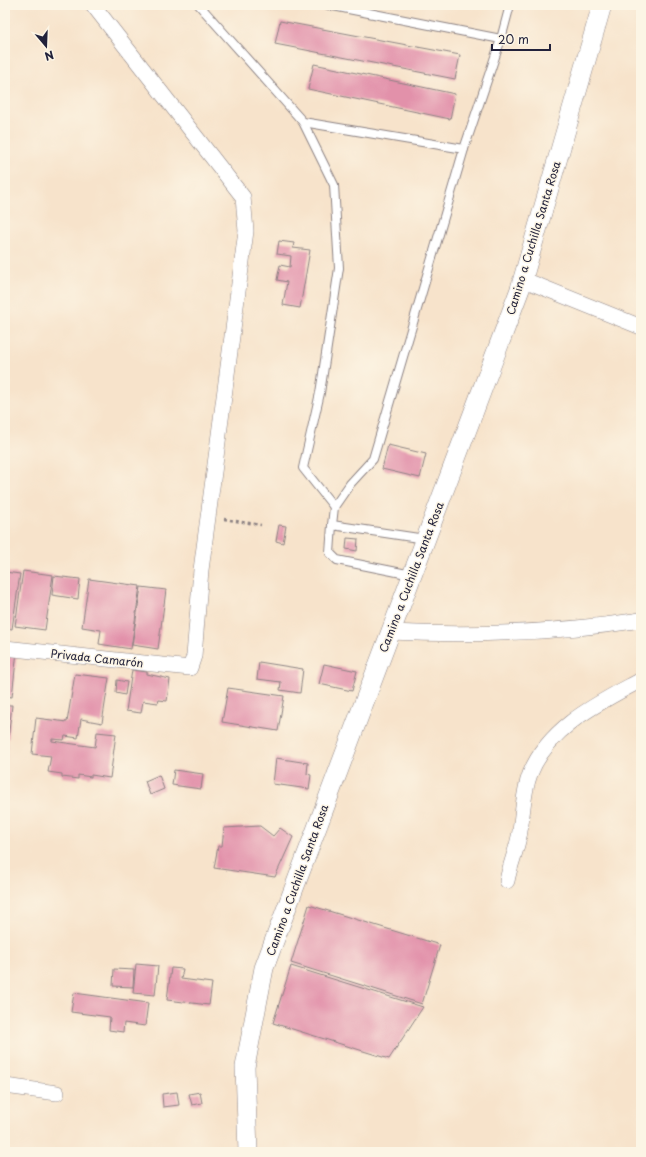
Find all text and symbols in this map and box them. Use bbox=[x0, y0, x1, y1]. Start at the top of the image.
north arrow bbox=[26, 26, 66, 66]
scale bar bbox=[492, 26, 550, 52]
text: 20 m bbox=[498, 30, 529, 48]
text: N bbox=[42, 46, 56, 65]
street label: Camino a Cuchilla Santa Rosa bbox=[501, 159, 565, 317]
street label: Camino a Cuchilla Santa Rosa bbox=[374, 499, 448, 655]
street label: Privada Camarón bbox=[50, 645, 144, 671]
street label: Camino a Cuchilla Santa Rosa bbox=[262, 802, 332, 958]

